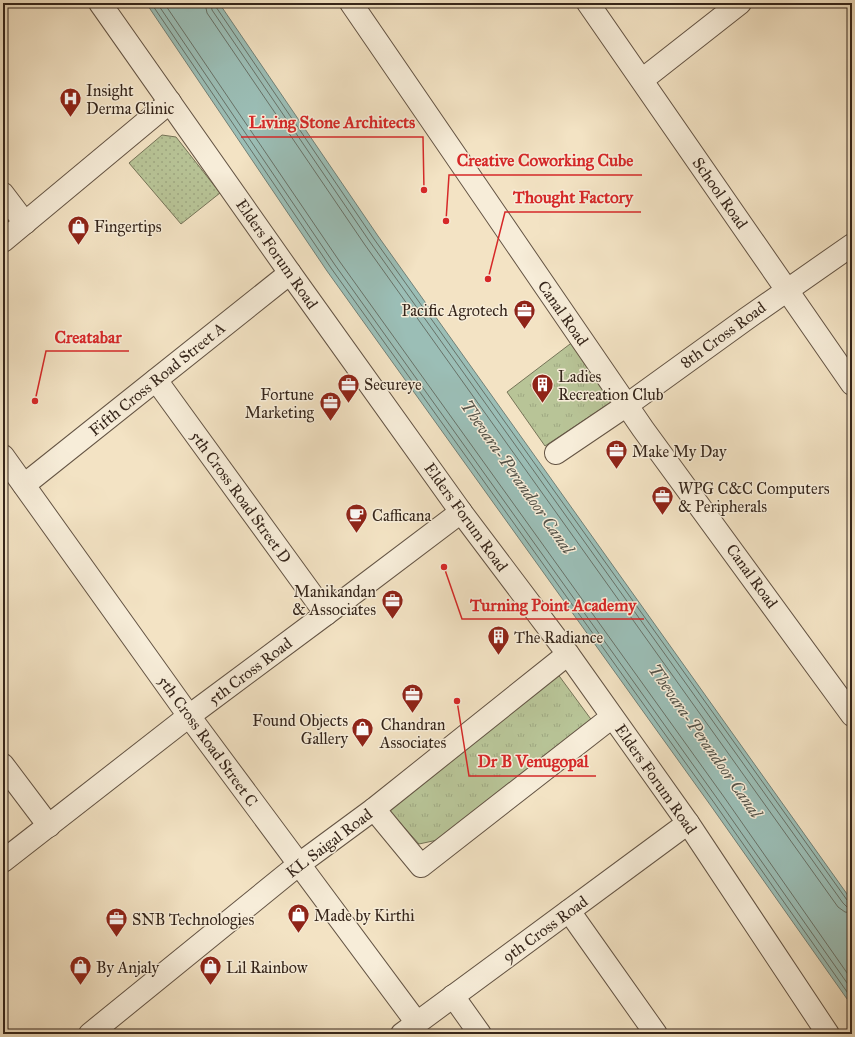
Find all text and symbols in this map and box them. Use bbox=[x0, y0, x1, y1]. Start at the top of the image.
place label: Insight Derma Clinic bbox=[86, 81, 175, 118]
hospital icon: Insight Derma Clinic bbox=[58, 86, 84, 119]
callout: Living Stone Architects bbox=[241, 108, 423, 137]
text: Living Stone Architects bbox=[249, 112, 415, 133]
callout: Creative Coworking Cube bbox=[449, 146, 642, 175]
text: Creative Coworking Cube bbox=[457, 150, 633, 171]
street label: School Road bbox=[688, 154, 752, 232]
callout: Thought Factory bbox=[505, 183, 641, 212]
text: Thought Factory bbox=[512, 187, 634, 208]
street label: Elders Forum Road bbox=[232, 195, 322, 313]
shop icon: Fingertips bbox=[65, 213, 91, 246]
place label: Fingertips bbox=[94, 217, 162, 237]
street label: Canal Road bbox=[534, 277, 592, 349]
office icon: Pacific Agrotech bbox=[511, 297, 537, 330]
street label: 8th Cross Road bbox=[677, 298, 769, 372]
place label: Pacific Agrotech bbox=[401, 301, 508, 321]
street label: Fifth Cross Road Street A bbox=[85, 318, 229, 440]
callout: Creatabar bbox=[46, 322, 129, 351]
text: Creatabar bbox=[54, 327, 122, 348]
place label: Ladies Recreation Club bbox=[558, 367, 664, 404]
office icon: Secureye bbox=[336, 371, 362, 404]
building icon: Ladies Recreation Club bbox=[530, 372, 556, 405]
place label: Secureye bbox=[364, 375, 422, 394]
place label: Fortune Marketing bbox=[245, 385, 315, 423]
office icon: Fortune Marketing bbox=[317, 390, 343, 423]
water label: Thevara-Perandoor Canal bbox=[456, 396, 579, 559]
street label: 5th Cross Road Street D bbox=[187, 427, 295, 567]
office icon: Make My Day bbox=[604, 438, 630, 471]
place label: Make My Day bbox=[632, 442, 727, 461]
street label: Elders Forum Road bbox=[420, 459, 512, 575]
place label: WPG C&C Computers & Peripherals bbox=[678, 479, 830, 516]
office icon: WPG C&C Computers & Peripherals bbox=[649, 484, 675, 517]
cafe icon: Cafficana bbox=[344, 502, 370, 535]
place label: Cafficana bbox=[372, 506, 432, 525]
street label: Canal Road bbox=[722, 540, 782, 612]
place label: Manikandan & Associates bbox=[292, 582, 376, 619]
office icon: Manikandan & Associates bbox=[379, 587, 405, 620]
callout: Turning Point Academy bbox=[462, 590, 644, 619]
text: Turning Point Academy bbox=[469, 595, 637, 616]
building icon: The Radiance bbox=[485, 624, 511, 657]
place label: The Radiance bbox=[514, 628, 604, 647]
street label: 5th Cross Road bbox=[204, 633, 296, 709]
water label: Thevara-Perandoor Canal bbox=[644, 660, 767, 823]
street label: 5th Cross Road Street C bbox=[154, 672, 262, 810]
office icon: Chandran Associates bbox=[400, 681, 426, 714]
place label: Found Objects Gallery bbox=[252, 711, 349, 748]
place label: Chandran Associates bbox=[379, 715, 447, 752]
shop icon: Found Objects Gallery bbox=[350, 716, 376, 749]
street label: Elders Forum Road bbox=[611, 720, 701, 838]
callout: Dr B Venugopal bbox=[469, 747, 596, 776]
text: Dr B Venugopal bbox=[477, 751, 589, 772]
street label: KL Saigal Road bbox=[282, 804, 376, 882]
street label: 9th Cross Road bbox=[499, 892, 591, 966]
shop icon: Made by Kirthi bbox=[286, 902, 312, 935]
office icon: SNB Technologies bbox=[104, 906, 130, 939]
place label: Made by Kirthi bbox=[314, 906, 415, 925]
place label: SNB Technologies bbox=[132, 910, 254, 930]
shop icon: By Anjaly bbox=[67, 954, 93, 987]
shop icon: Lil Rainbow bbox=[197, 954, 223, 987]
place label: By Anjaly bbox=[96, 958, 160, 977]
place label: Lil Rainbow bbox=[226, 958, 308, 977]

